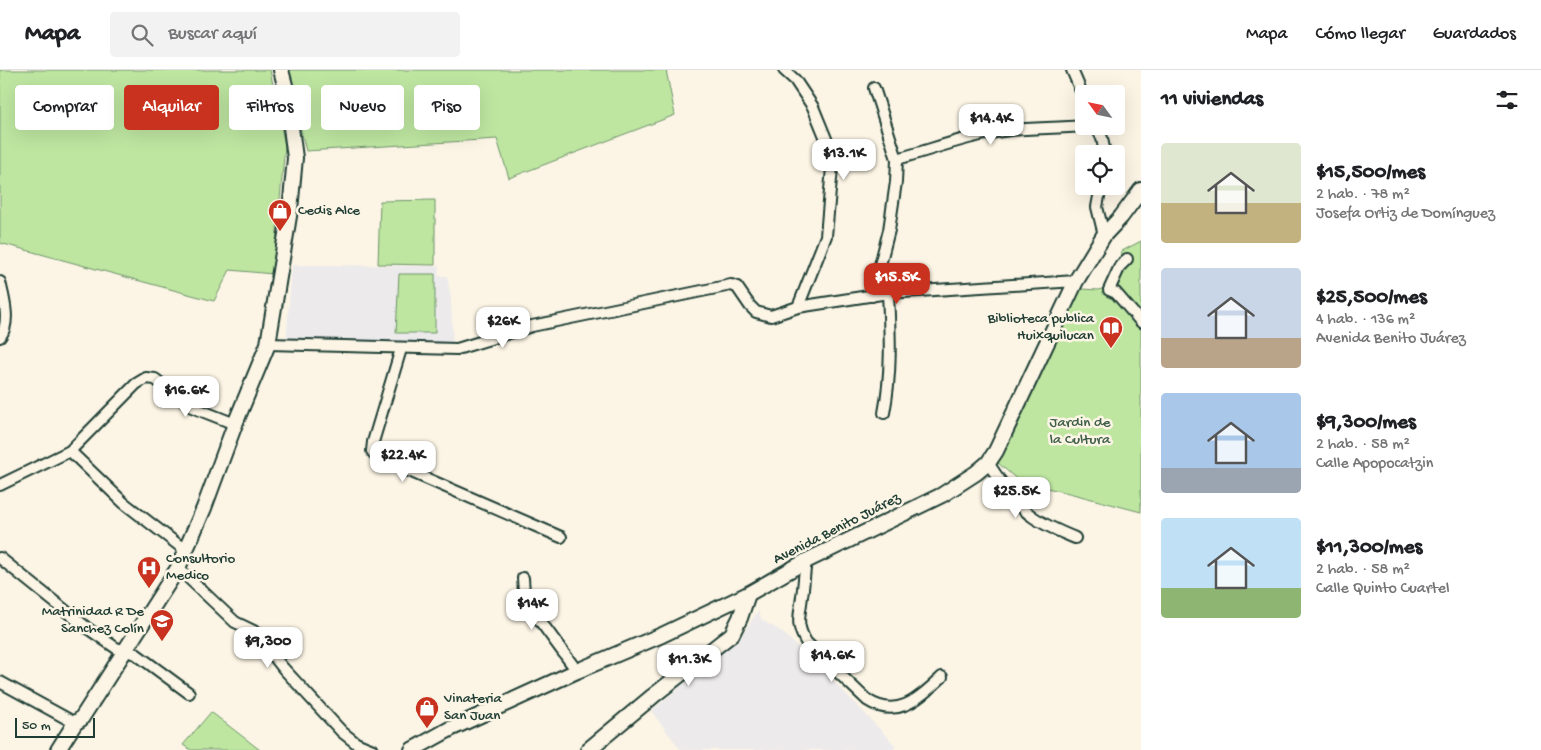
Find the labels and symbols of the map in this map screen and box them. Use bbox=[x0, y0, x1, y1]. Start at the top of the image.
north arrow bbox=[1075, 85, 1125, 135]
pin: $14.4K bbox=[950, 104, 1032, 146]
pin: $13.1K bbox=[803, 138, 885, 181]
shop icon: Cedis Alce bbox=[267, 198, 293, 232]
place label: Cedis Alce bbox=[298, 202, 360, 220]
pin: $15.5K bbox=[856, 262, 938, 305]
pin: $26K bbox=[473, 306, 533, 349]
place label: Biblioteca publica Huixquilucan bbox=[987, 310, 1095, 345]
library icon: Biblioteca publica Huixquilucan bbox=[1098, 315, 1124, 349]
pin: $16.6K bbox=[145, 376, 227, 418]
park label: Jardin de la Cultura bbox=[1050, 414, 1111, 449]
pin: $22.4K bbox=[362, 440, 444, 483]
pin: $25.5K bbox=[975, 476, 1057, 519]
street label: Avenida Benito Juárez bbox=[770, 489, 904, 569]
place label: Consultorio Medico bbox=[166, 550, 235, 585]
hospital icon: Consultorio Medico bbox=[136, 555, 162, 589]
pin: $14K bbox=[502, 588, 562, 631]
place label: Matrinidad R De Sanchez Colín bbox=[42, 603, 144, 638]
school or university icon: Matrinidad R De Sanchez Colín bbox=[149, 608, 175, 642]
pin: $9,300 bbox=[227, 626, 309, 669]
pin: $14.6K bbox=[791, 640, 873, 683]
pin: $11.3K bbox=[648, 644, 730, 687]
place label: Vinateria San Juan bbox=[443, 690, 502, 725]
shop icon: Vinateria San Juan bbox=[414, 695, 440, 729]
scale bar bbox=[15, 715, 95, 738]

